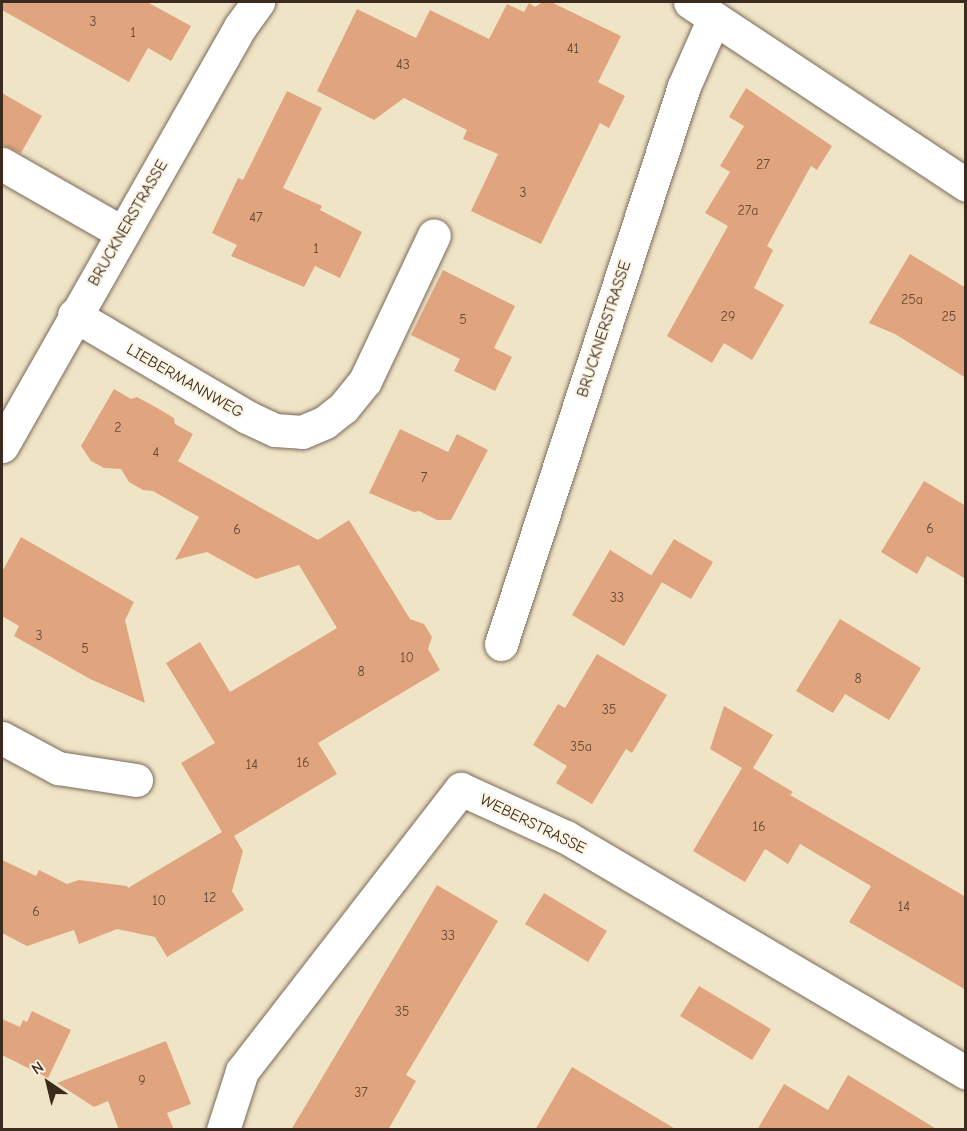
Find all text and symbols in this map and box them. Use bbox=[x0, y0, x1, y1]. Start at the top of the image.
house number: 3 bbox=[89, 14, 97, 30]
house number: 1 bbox=[130, 25, 136, 41]
house number: 41 bbox=[567, 41, 579, 57]
house number: 43 bbox=[396, 57, 410, 73]
street label: BRUCKNERSTRASSE bbox=[84, 157, 172, 289]
house number: 27 bbox=[756, 157, 770, 173]
house number: 3 bbox=[519, 185, 527, 201]
house number: 27a bbox=[737, 203, 759, 219]
house number: 47 bbox=[249, 210, 263, 226]
house number: 1 bbox=[313, 241, 319, 257]
street label: BRUCKNERSTRASSE bbox=[573, 258, 635, 400]
house number: 25a bbox=[901, 292, 923, 308]
house number: 29 bbox=[721, 309, 735, 325]
house number: 25 bbox=[942, 309, 956, 325]
house number: 5 bbox=[459, 312, 467, 328]
street label: LIEBERMANNWEG bbox=[123, 340, 247, 422]
house number: 2 bbox=[114, 420, 122, 436]
house number: 4 bbox=[153, 445, 159, 461]
house number: 7 bbox=[421, 470, 427, 486]
house number: 6 bbox=[926, 521, 934, 537]
house number: 6 bbox=[233, 522, 241, 538]
house number: 33 bbox=[610, 590, 624, 606]
house number: 3 bbox=[35, 628, 43, 644]
house number: 5 bbox=[81, 641, 89, 657]
house number: 10 bbox=[400, 650, 414, 666]
house number: 8 bbox=[357, 664, 365, 680]
house number: 8 bbox=[854, 671, 862, 687]
house number: 35 bbox=[602, 702, 616, 718]
house number: 35a bbox=[570, 739, 592, 755]
house number: 16 bbox=[296, 755, 310, 771]
house number: 14 bbox=[246, 757, 258, 773]
street label: WEBERSTRASSE bbox=[477, 790, 589, 858]
house number: 16 bbox=[752, 819, 766, 835]
house number: 12 bbox=[204, 890, 216, 906]
house number: 10 bbox=[152, 893, 166, 909]
house number: 14 bbox=[898, 899, 910, 915]
house number: 6 bbox=[32, 904, 40, 920]
house number: 33 bbox=[441, 928, 455, 944]
house number: 35 bbox=[395, 1004, 409, 1020]
north arrow bbox=[18, 1053, 78, 1113]
text: N bbox=[28, 1058, 47, 1079]
house number: 9 bbox=[138, 1073, 146, 1089]
house number: 37 bbox=[354, 1085, 368, 1101]

